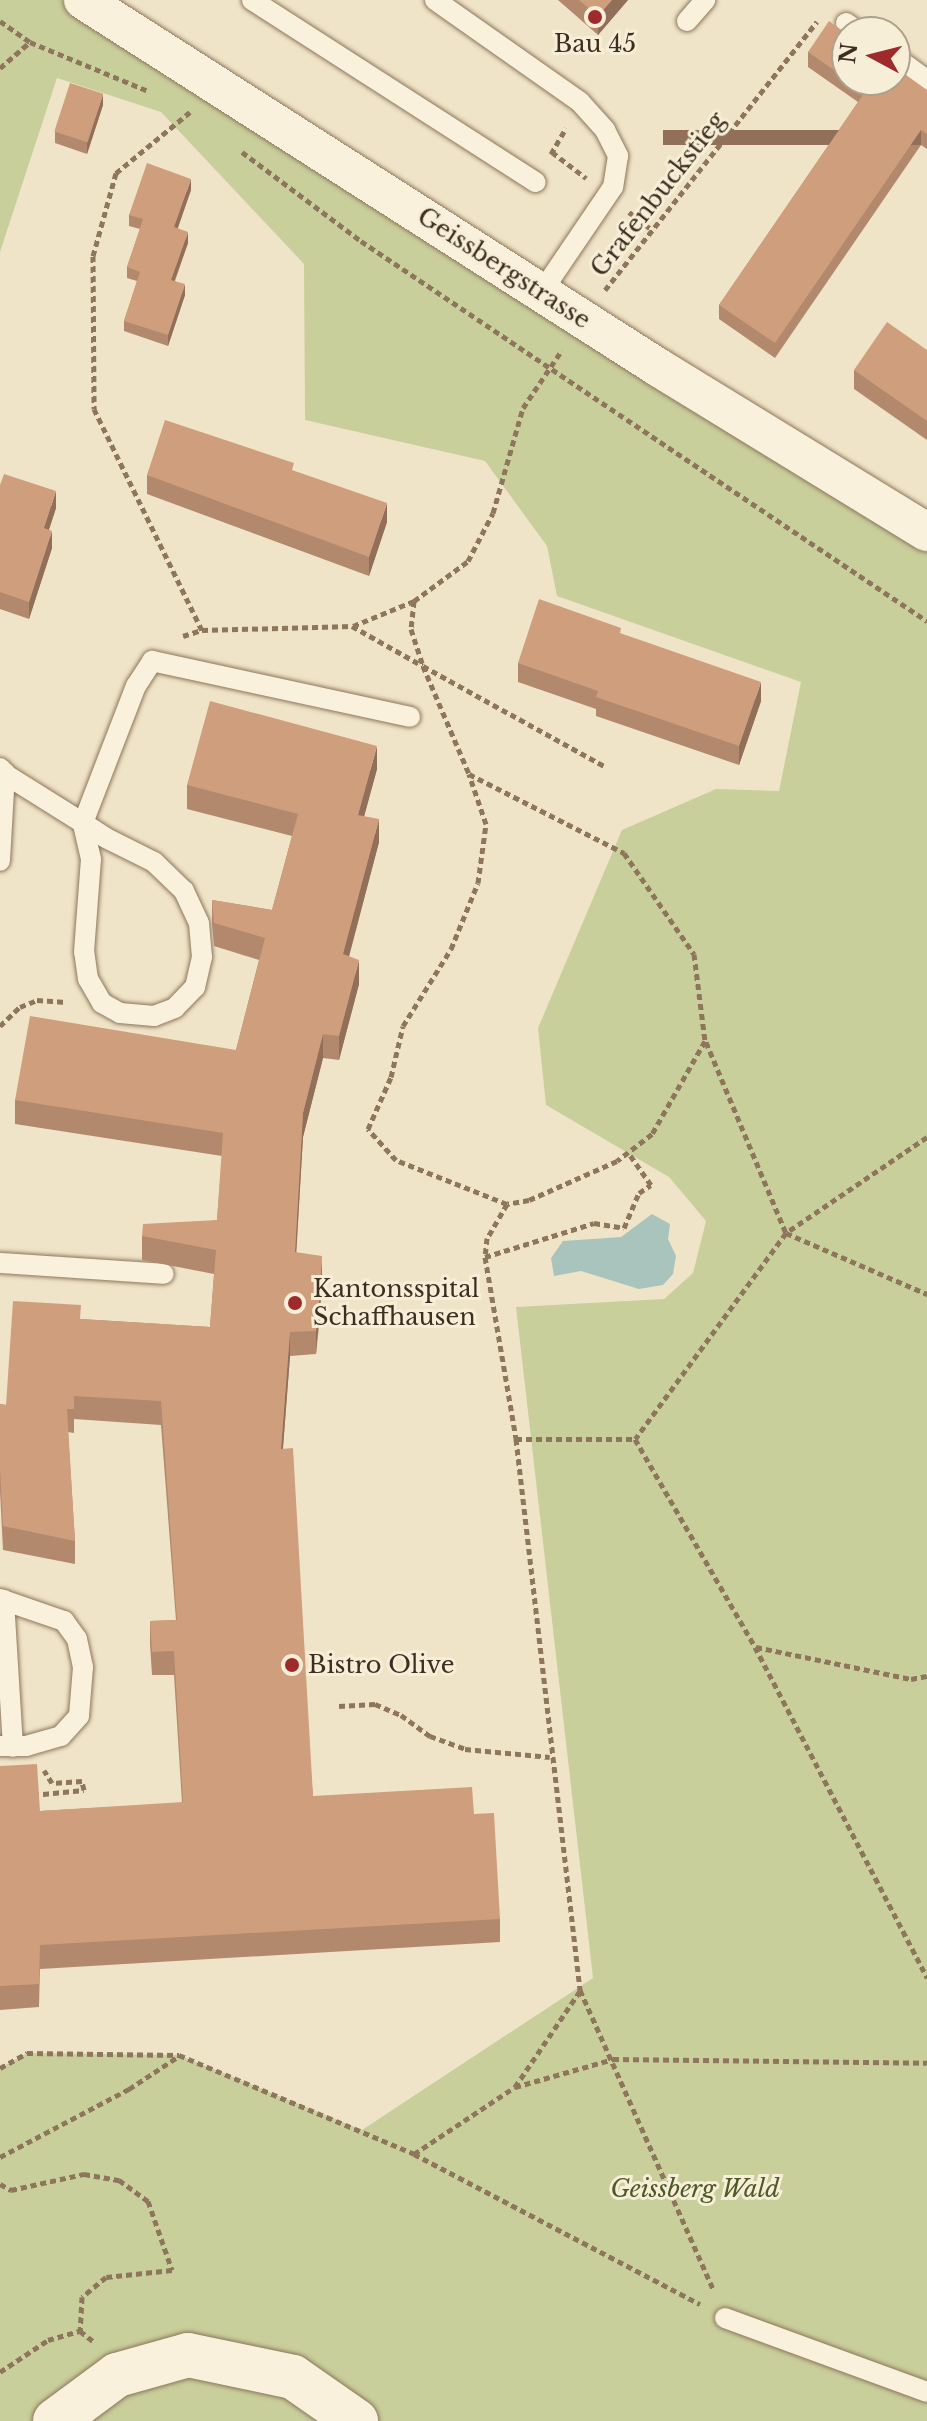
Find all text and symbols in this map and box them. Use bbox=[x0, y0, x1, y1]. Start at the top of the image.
marker: Bau 45 bbox=[586, 8, 604, 26]
north arrow bbox=[831, 16, 911, 96]
place label: Bau 45 bbox=[554, 30, 636, 58]
text: N bbox=[834, 41, 863, 65]
street label: Grafenbuckstieg bbox=[585, 106, 731, 282]
street label: Geissbergstrasse bbox=[412, 201, 596, 335]
place label: Kantonsspital Schaffhausen bbox=[313, 1275, 479, 1331]
marker: Kantonsspital Schaffhausen bbox=[284, 1292, 306, 1314]
place label: Bistro Olive bbox=[308, 1651, 454, 1679]
marker: Bistro Olive bbox=[283, 1656, 301, 1674]
park label: Geissberg Wald bbox=[610, 2175, 780, 2203]

